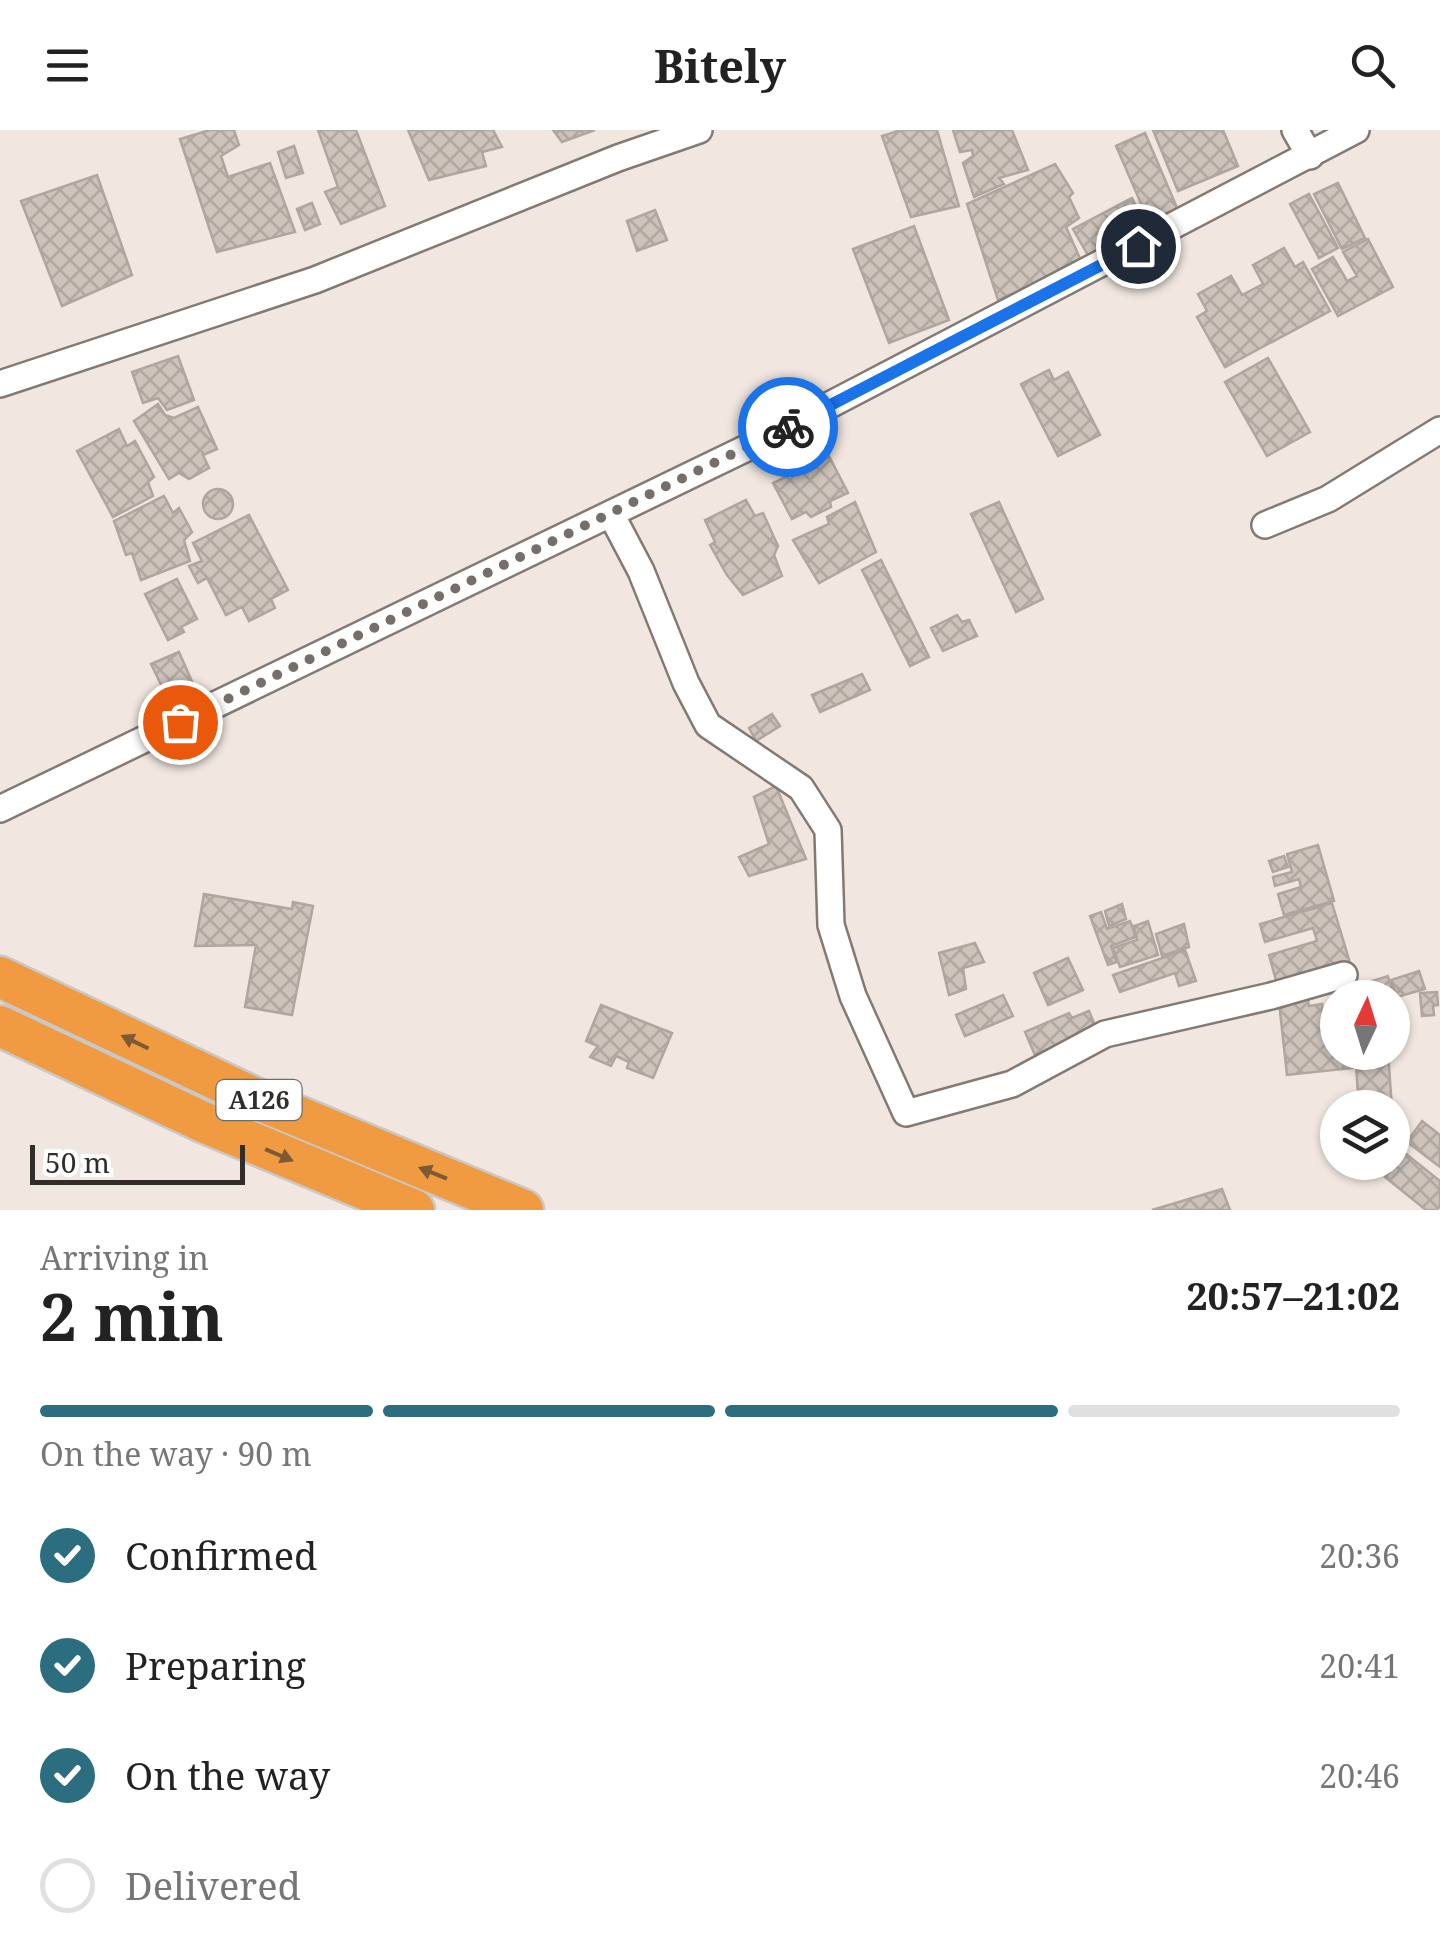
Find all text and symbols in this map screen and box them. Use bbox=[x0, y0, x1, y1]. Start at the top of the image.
text: Bitely bbox=[654, 35, 786, 96]
icon: menu bbox=[40, 38, 95, 93]
icon: search bbox=[1345, 38, 1400, 93]
pin bbox=[1096, 204, 1181, 289]
icon: home bbox=[1111, 219, 1166, 274]
courier bbox=[738, 377, 838, 477]
icon: bike bbox=[761, 400, 816, 455]
pin bbox=[138, 680, 223, 765]
icon: bag bbox=[153, 695, 208, 750]
north arrow bbox=[1320, 980, 1410, 1070]
map controls bbox=[1320, 980, 1410, 1180]
one-way arrow bbox=[121, 1034, 150, 1051]
road number: A126 bbox=[216, 1080, 302, 1120]
button: layers bbox=[1320, 1090, 1410, 1180]
scale bar bbox=[30, 1140, 245, 1184]
text: 50 m bbox=[45, 1143, 110, 1181]
one-way arrow bbox=[264, 1147, 294, 1163]
one-way arrow bbox=[417, 1165, 447, 1181]
text: Arriving in bbox=[40, 1236, 209, 1279]
text: 20:57–21:02 bbox=[1186, 1269, 1400, 1321]
text: 2 min bbox=[40, 1272, 224, 1360]
text: On the way · 90 m bbox=[40, 1432, 312, 1475]
icon: check bbox=[40, 1528, 95, 1583]
text: Confirmed bbox=[125, 1529, 317, 1581]
text: 20:36 bbox=[1319, 1534, 1400, 1577]
icon: check bbox=[40, 1638, 95, 1693]
text: Preparing bbox=[125, 1639, 306, 1691]
text: 20:41 bbox=[1319, 1644, 1400, 1687]
icon: check bbox=[40, 1748, 95, 1803]
text: On the way bbox=[125, 1749, 330, 1801]
text: 20:46 bbox=[1319, 1754, 1400, 1797]
text: Delivered bbox=[125, 1859, 301, 1911]

